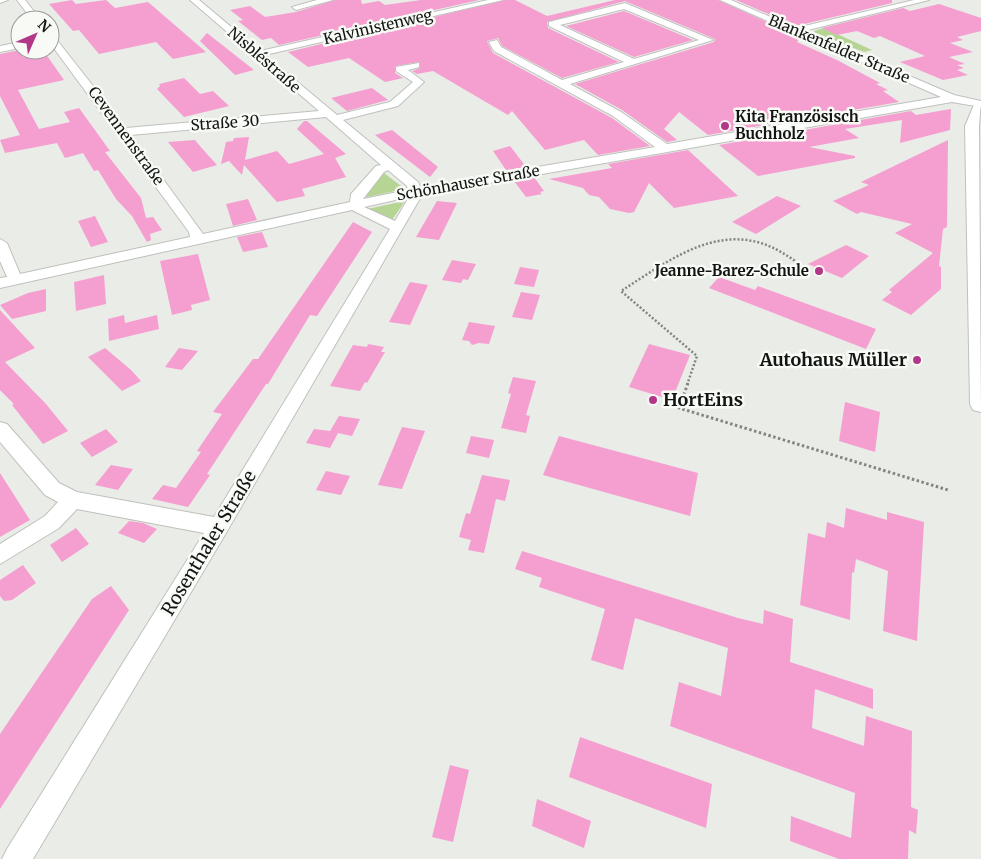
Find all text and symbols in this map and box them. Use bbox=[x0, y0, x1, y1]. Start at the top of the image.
street label: Kalvinistenweg bbox=[321, 5, 434, 48]
north arrow bbox=[10, 10, 60, 60]
street label: Blankenfelder Straße bbox=[766, 10, 913, 87]
text: N bbox=[34, 16, 54, 36]
street label: Nisbléstraße bbox=[224, 23, 305, 97]
street label: Cevennenstraße bbox=[84, 83, 169, 189]
place label: Kita Französisch Buchholz bbox=[735, 107, 859, 143]
street label: Straße 30 bbox=[190, 111, 260, 134]
marker: Kita Französisch Buchholz bbox=[719, 120, 731, 132]
street label: Schönhauser Straße bbox=[395, 161, 541, 204]
place label: Jeanne-Barez-Schule bbox=[654, 261, 809, 280]
marker: Jeanne-Barez-Schule bbox=[813, 265, 825, 277]
place label: Autohaus Müller bbox=[759, 348, 907, 371]
marker: Autohaus Müller bbox=[911, 354, 923, 366]
place label: HortEins bbox=[663, 388, 743, 411]
marker: HortEins bbox=[647, 394, 659, 406]
street label: Rosenthaler Straße bbox=[156, 466, 261, 619]

